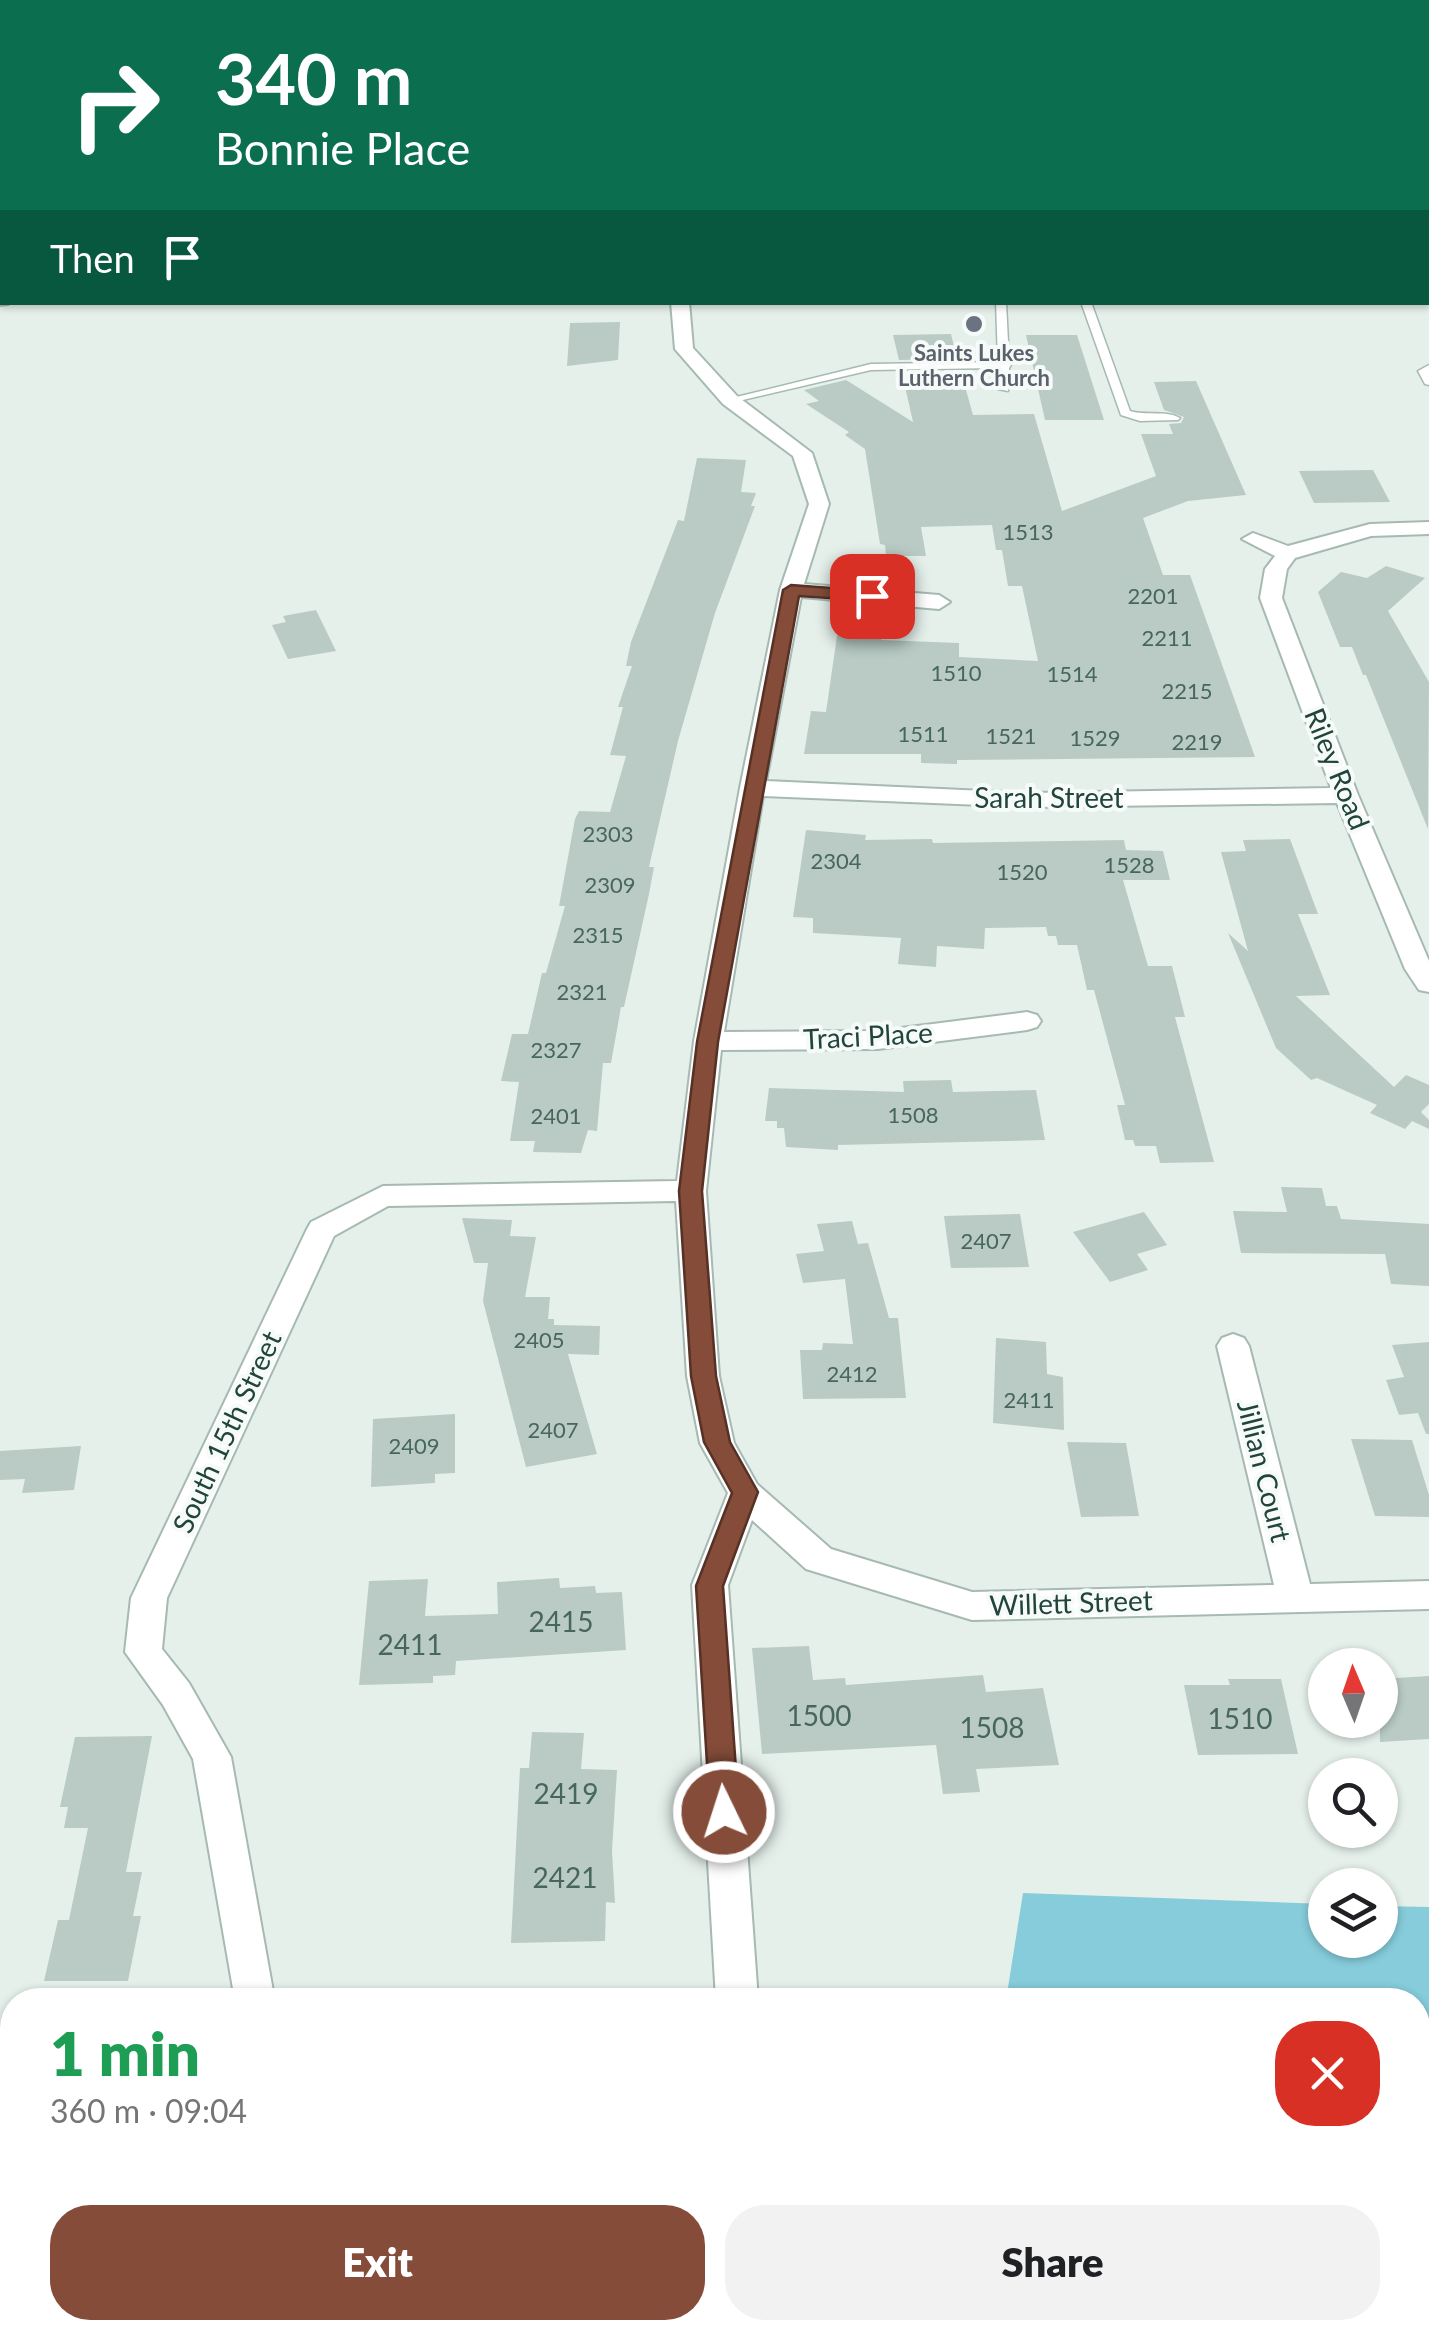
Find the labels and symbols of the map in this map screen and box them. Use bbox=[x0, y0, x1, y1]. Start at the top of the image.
marker: Saints Lukes Luthern Church bbox=[963, 313, 985, 335]
place label: Saints Lukes Luthern Church bbox=[898, 339, 1050, 391]
house number: 1513 bbox=[1002, 518, 1054, 545]
pin bbox=[830, 554, 915, 639]
house number: 2201 bbox=[1127, 582, 1179, 609]
house number: 2211 bbox=[1141, 624, 1193, 651]
house number: 1510 bbox=[930, 659, 982, 686]
house number: 1514 bbox=[1046, 660, 1098, 687]
house number: 2215 bbox=[1161, 677, 1213, 704]
street label: Riley Road bbox=[1298, 703, 1378, 834]
house number: 1511 bbox=[897, 720, 949, 747]
house number: 1521 bbox=[985, 722, 1037, 749]
house number: 1529 bbox=[1069, 724, 1121, 751]
house number: 2219 bbox=[1171, 728, 1223, 755]
street label: Sarah Street bbox=[974, 780, 1124, 814]
house number: 2303 bbox=[582, 820, 634, 847]
house number: 2304 bbox=[810, 847, 862, 874]
house number: 1528 bbox=[1103, 851, 1155, 878]
house number: 1520 bbox=[996, 858, 1048, 885]
house number: 2309 bbox=[584, 871, 636, 898]
house number: 2315 bbox=[572, 921, 624, 948]
house number: 2321 bbox=[556, 978, 608, 1005]
street label: Traci Place bbox=[802, 1015, 934, 1055]
house number: 2327 bbox=[530, 1036, 582, 1063]
house number: 1508 bbox=[887, 1101, 939, 1128]
house number: 2401 bbox=[530, 1102, 582, 1129]
house number: 2407 bbox=[960, 1227, 1012, 1254]
street label: South 15th Street bbox=[165, 1325, 288, 1538]
house number: 2405 bbox=[513, 1326, 565, 1353]
house number: 2412 bbox=[826, 1360, 878, 1387]
house number: 2411 bbox=[1003, 1386, 1055, 1413]
street label: Jillian Court bbox=[1231, 1396, 1299, 1545]
house number: 2407 bbox=[527, 1416, 579, 1443]
house number: 2409 bbox=[388, 1432, 440, 1459]
street label: Willett Street bbox=[989, 1582, 1153, 1622]
house number: 2415 bbox=[529, 1604, 593, 1638]
house number: 2411 bbox=[378, 1627, 442, 1661]
north arrow bbox=[1308, 1648, 1398, 1738]
house number: 1500 bbox=[787, 1698, 851, 1732]
house number: 1510 bbox=[1208, 1701, 1272, 1735]
house number: 1508 bbox=[960, 1710, 1024, 1744]
position arrow bbox=[672, 1760, 776, 1864]
house number: 2419 bbox=[534, 1776, 598, 1810]
house number: 2421 bbox=[533, 1860, 597, 1894]

